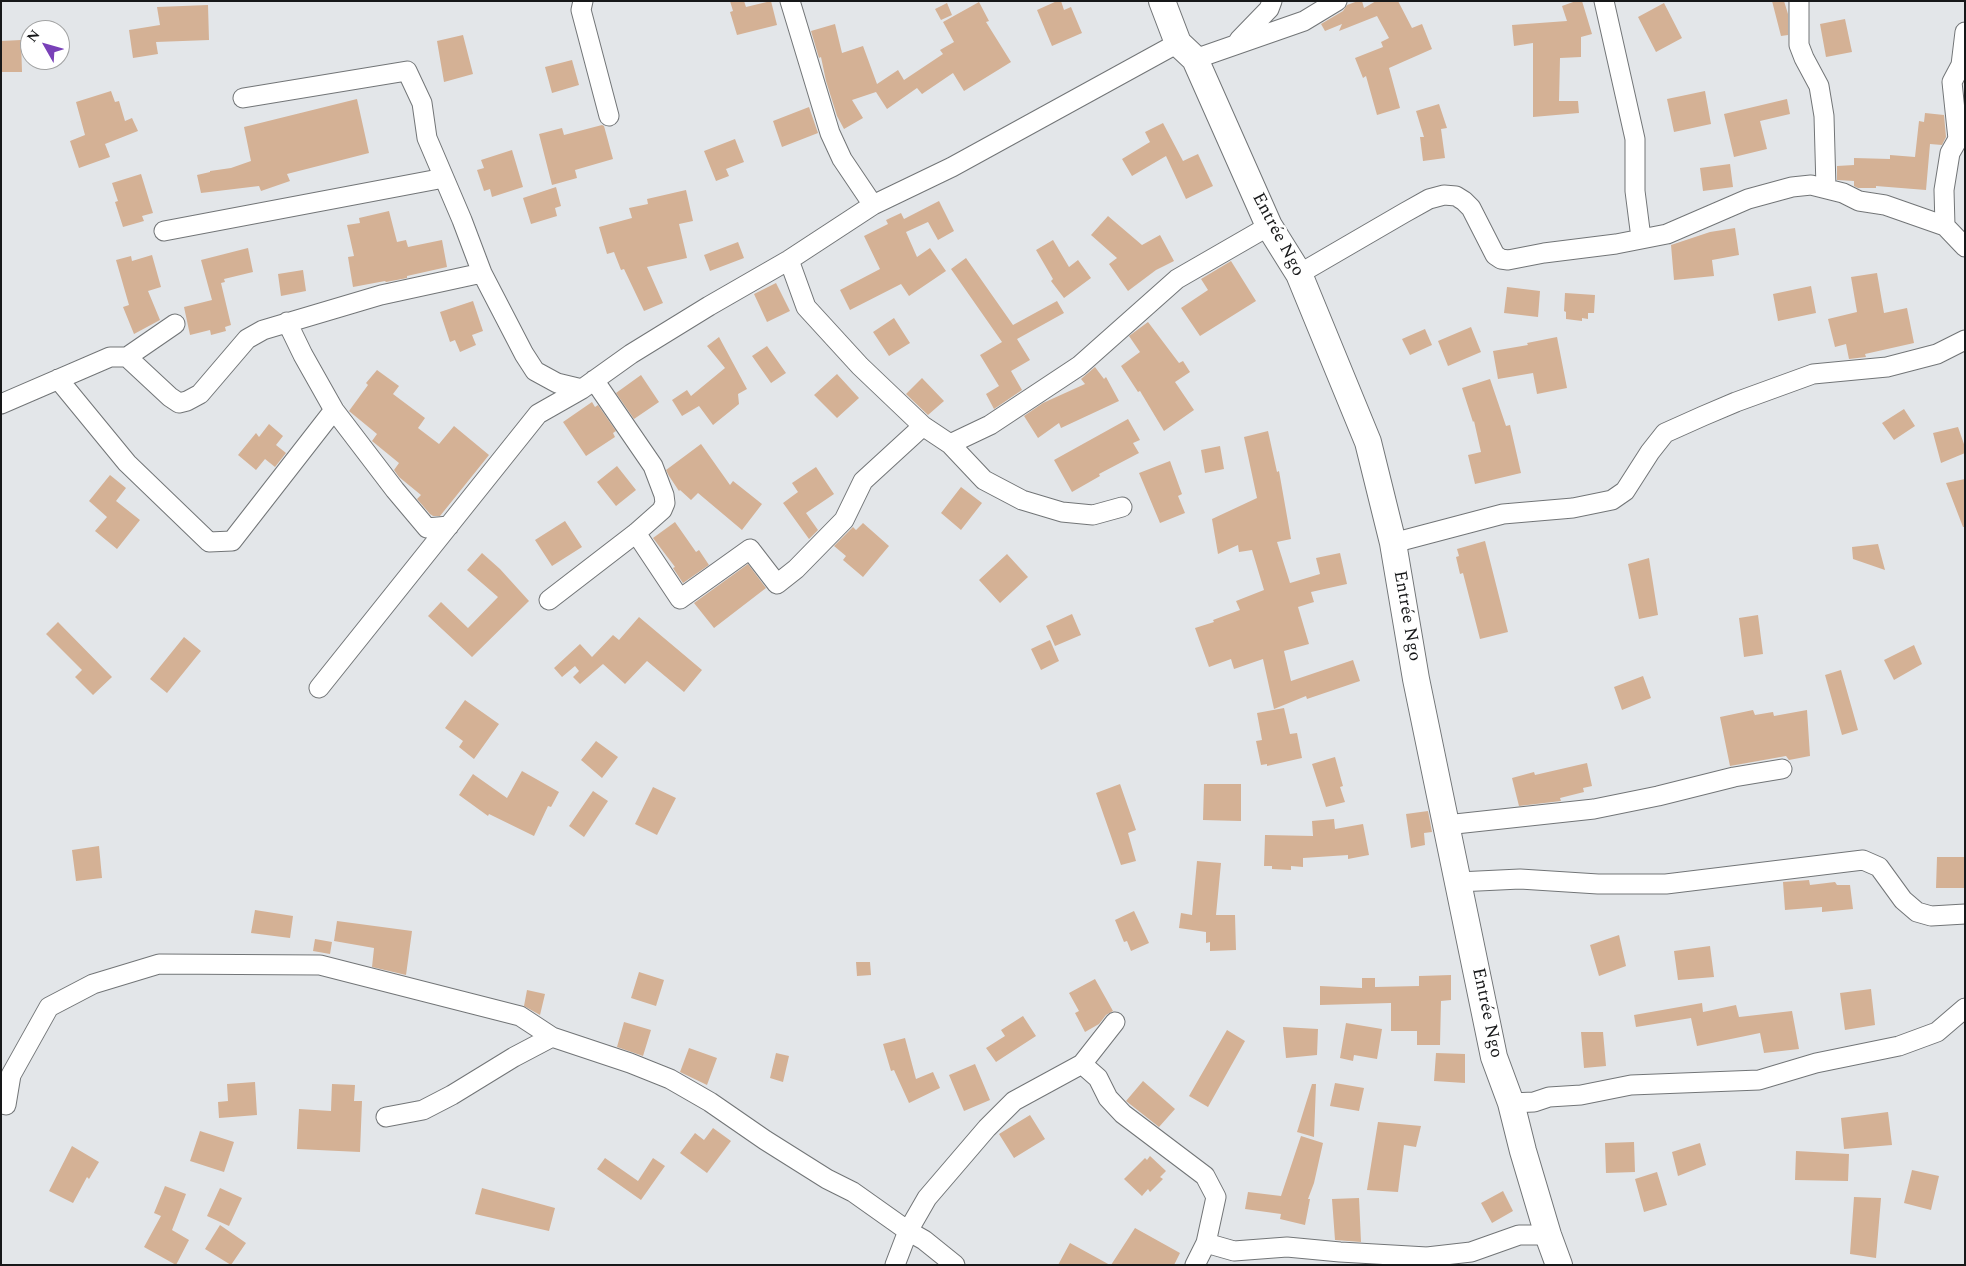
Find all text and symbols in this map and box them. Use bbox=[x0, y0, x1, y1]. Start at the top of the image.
north arrow bbox=[20, 20, 70, 70]
text: N bbox=[22, 25, 45, 47]
street label: Entrée Ngo bbox=[1246, 189, 1308, 281]
street label: Entrée Ngo bbox=[1387, 569, 1425, 663]
street label: Entrée Ngo bbox=[1466, 966, 1506, 1060]

